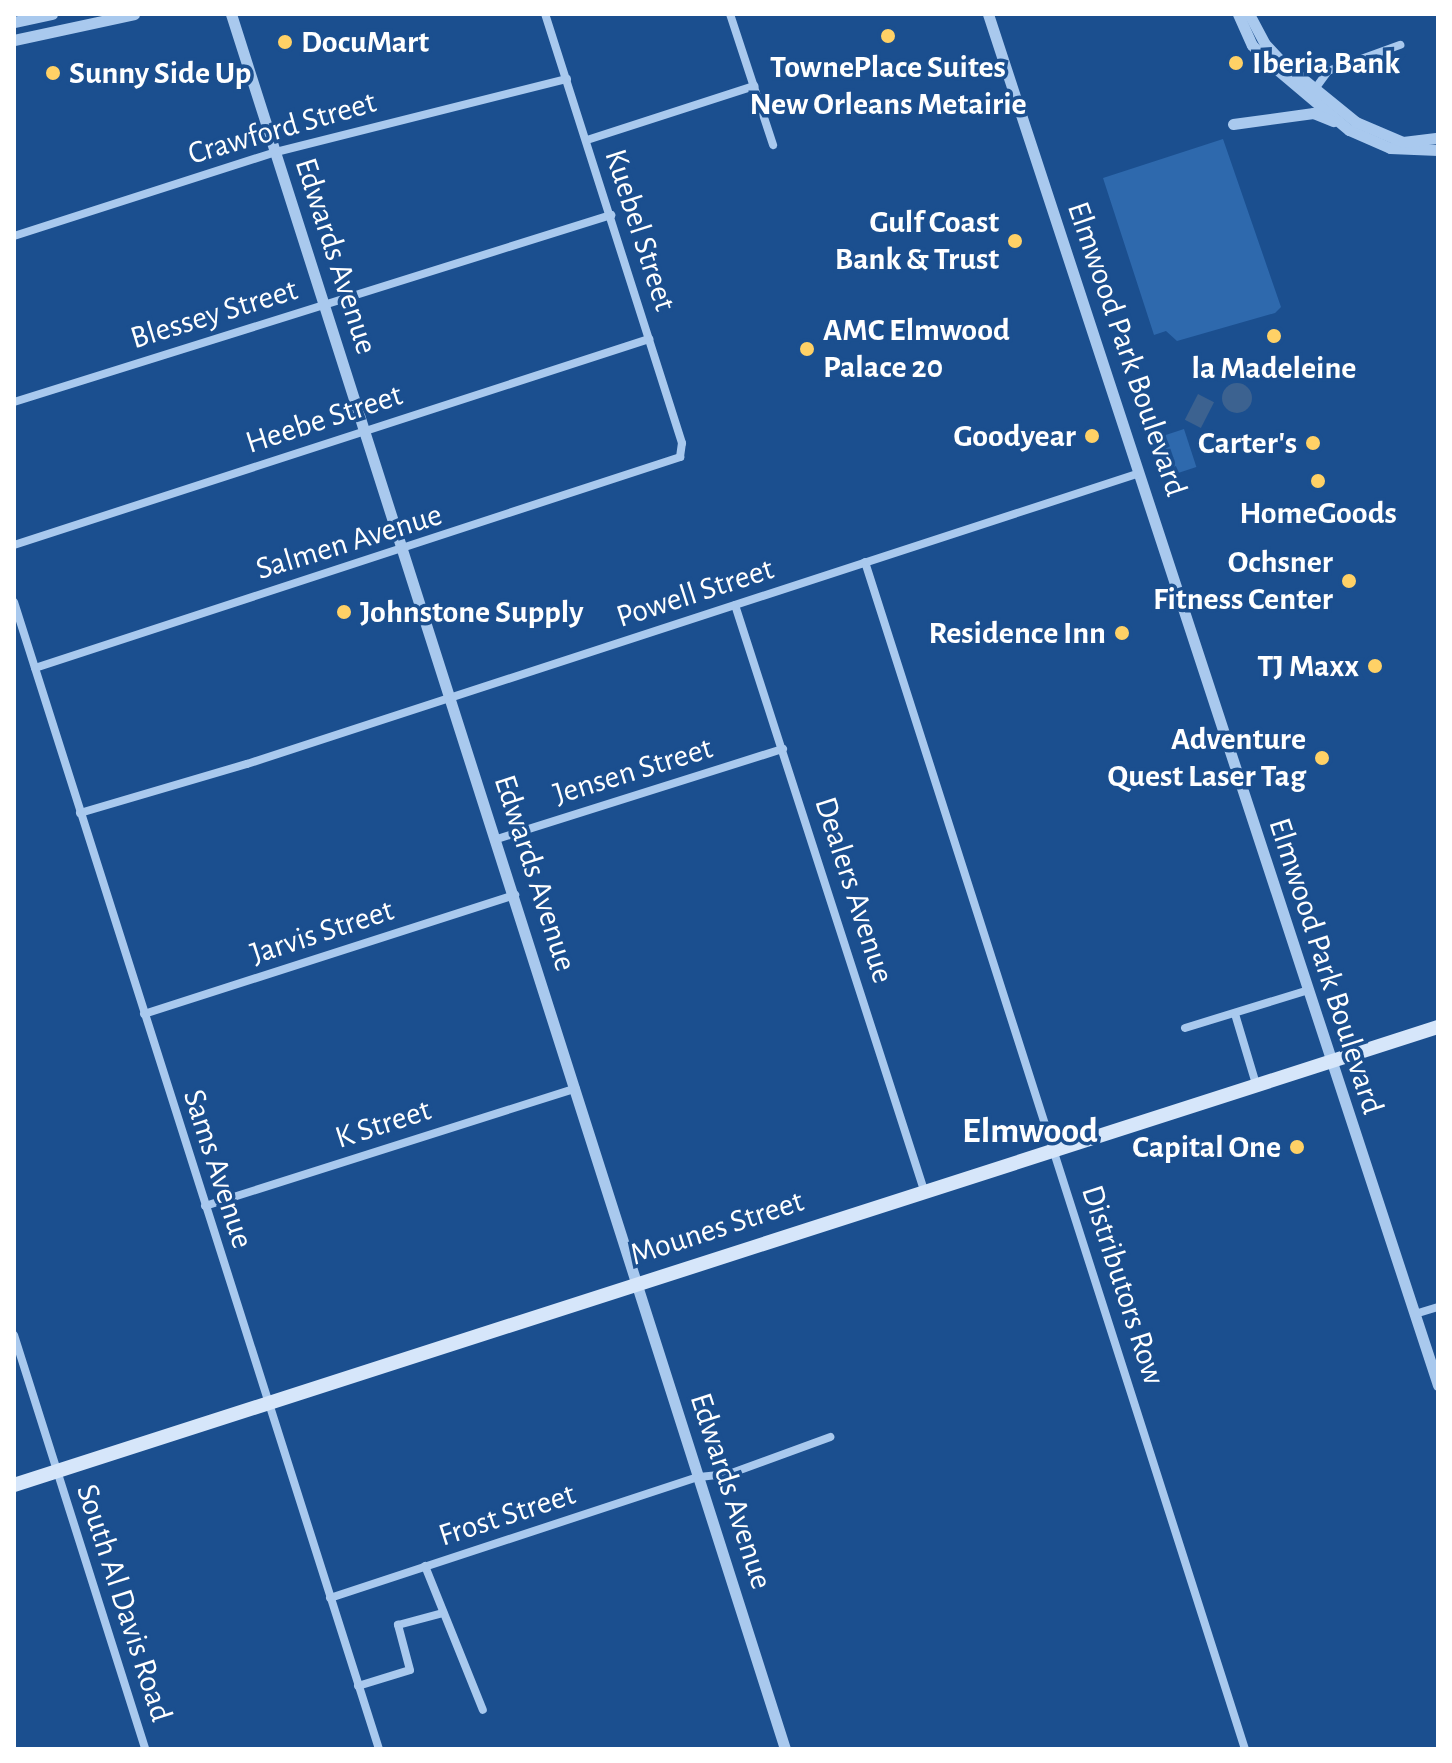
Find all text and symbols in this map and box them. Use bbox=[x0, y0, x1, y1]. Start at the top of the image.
place label: DocuMart bbox=[301, 23, 429, 61]
marker: TownePlace Suites New Orleans Metairie bbox=[879, 27, 897, 45]
marker: DocuMart bbox=[276, 33, 294, 51]
place label: Iberia Bank bbox=[1252, 44, 1400, 82]
place label: TownePlace Suites New Orleans Metairie bbox=[749, 49, 1027, 124]
place label: Sunny Side Up bbox=[69, 54, 251, 92]
marker: Iberia Bank bbox=[1227, 54, 1245, 72]
marker: Sunny Side Up bbox=[44, 64, 62, 82]
street label: Crawford Street bbox=[183, 83, 381, 173]
street label: Kuebel Street bbox=[596, 144, 684, 316]
street label: Edwards Avenue bbox=[286, 153, 386, 359]
street label: Elmwood Park Boulevard bbox=[1059, 197, 1195, 501]
place label: Gulf Coast Bank & Trust bbox=[835, 204, 999, 279]
marker: Gulf Coast Bank & Trust bbox=[1006, 232, 1024, 250]
street label: Blessey Street bbox=[126, 270, 302, 358]
place label: AMC Elmwood Palace 20 bbox=[823, 312, 1010, 387]
marker: la Madeleine bbox=[1265, 327, 1283, 345]
marker: AMC Elmwood Palace 20 bbox=[798, 340, 816, 358]
place label: la Madeleine bbox=[1192, 349, 1356, 387]
street label: Heebe Street bbox=[241, 376, 407, 462]
place label: Goodyear bbox=[954, 417, 1076, 455]
place label: Carter's bbox=[1198, 424, 1297, 462]
marker: Goodyear bbox=[1083, 427, 1101, 445]
marker: Carter's bbox=[1304, 434, 1322, 452]
marker: HomeGoods bbox=[1309, 472, 1327, 490]
place label: HomeGoods bbox=[1239, 494, 1397, 532]
street label: Salmen Avenue bbox=[251, 495, 447, 589]
place label: Ochsner Fitness Center bbox=[1153, 544, 1333, 619]
street label: Powell Street bbox=[612, 550, 778, 636]
marker: Ochsner Fitness Center bbox=[1340, 572, 1358, 590]
place label: Johnstone Supply bbox=[360, 593, 584, 631]
marker: Johnstone Supply bbox=[335, 603, 353, 621]
place label: Residence Inn bbox=[928, 614, 1106, 652]
marker: Residence Inn bbox=[1113, 624, 1131, 642]
place label: TJ Maxx bbox=[1257, 647, 1359, 685]
marker: TJ Maxx bbox=[1366, 657, 1384, 675]
place label: Adventure Quest Laser Tag bbox=[1107, 721, 1306, 796]
street label: Jensen Street bbox=[549, 729, 717, 813]
marker: Adventure Quest Laser Tag bbox=[1313, 749, 1331, 767]
street label: Edwards Avenue bbox=[485, 770, 585, 976]
street label: Dealers Avenue bbox=[806, 792, 902, 988]
street label: Elmwood Park Boulevard bbox=[1260, 813, 1392, 1119]
street label: Jarvis Street bbox=[246, 891, 398, 973]
street label: Sams Avenue bbox=[174, 1085, 262, 1253]
street label: K Street bbox=[330, 1091, 436, 1157]
district label: Elmwood bbox=[962, 1110, 1098, 1154]
place label: Capital One bbox=[1132, 1128, 1281, 1166]
marker: Capital One bbox=[1288, 1138, 1306, 1156]
street label: Distributors Row bbox=[1073, 1180, 1173, 1390]
street label: Mounes Street bbox=[625, 1182, 809, 1274]
street label: Edwards Avenue bbox=[681, 1388, 781, 1594]
street label: Frost Street bbox=[434, 1475, 580, 1555]
street label: South Al Davis Road bbox=[68, 1479, 180, 1727]

